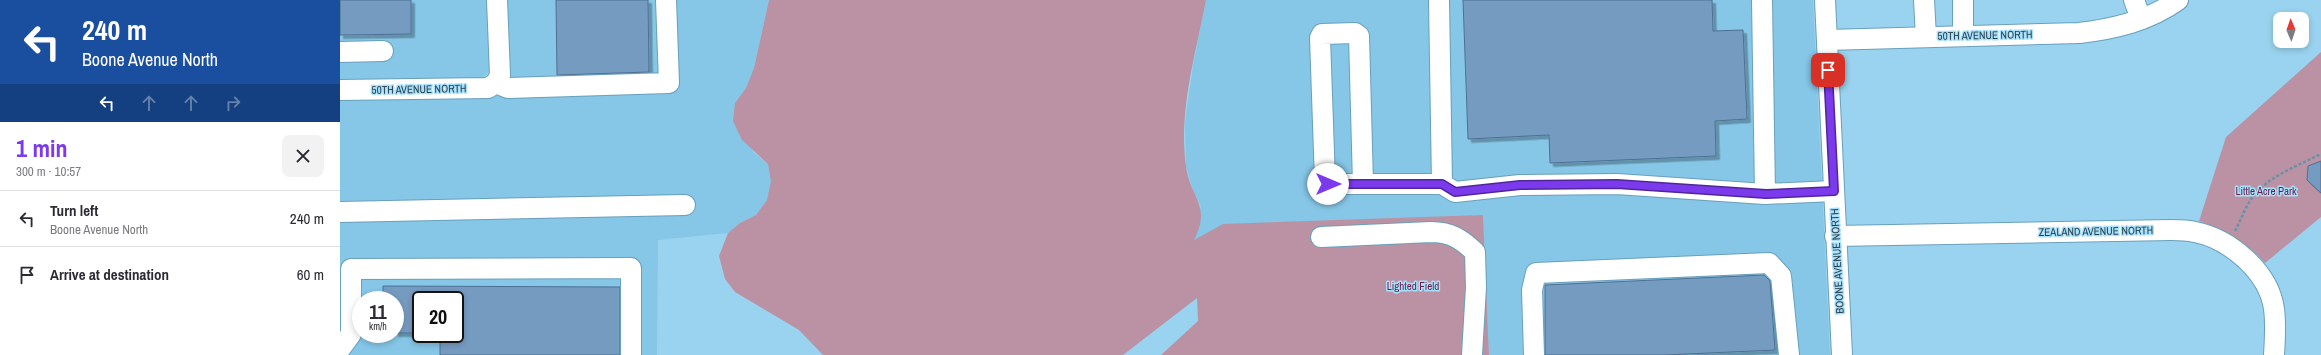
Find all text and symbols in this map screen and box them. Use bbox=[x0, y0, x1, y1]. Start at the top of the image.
text: 240 m bbox=[82, 11, 147, 49]
north arrow bbox=[2273, 12, 2309, 48]
map controls bbox=[2273, 12, 2309, 48]
icon: left bbox=[16, 16, 68, 68]
street label: 50TH AVENUE NORTH bbox=[1937, 27, 2033, 43]
text: Boone Avenue North bbox=[82, 47, 218, 72]
pin bbox=[1811, 53, 1845, 87]
icon: arrive bbox=[1817, 59, 1839, 81]
street label: 50TH AVENUE NORTH bbox=[371, 81, 467, 97]
icon: left bbox=[96, 92, 118, 114]
icon: ahead bbox=[138, 92, 160, 114]
icon: ahead bbox=[180, 92, 202, 114]
icon: right bbox=[222, 92, 244, 114]
text: 1 min bbox=[16, 132, 67, 164]
button: close bbox=[282, 135, 324, 177]
text: 300 m · 10:57 bbox=[16, 163, 81, 180]
position arrow bbox=[1307, 163, 1349, 205]
park label: Little Acre Park bbox=[2235, 184, 2297, 198]
text: Turn left bbox=[50, 200, 98, 221]
icon: left bbox=[16, 208, 38, 230]
text: 240 m bbox=[290, 208, 324, 229]
street label: BOONE AVENUE NORTH bbox=[1827, 208, 1847, 314]
text: Boone Avenue North bbox=[50, 221, 148, 238]
street label: ZEALAND AVENUE NORTH bbox=[2039, 223, 2153, 239]
icon: arrive bbox=[16, 264, 38, 286]
text: Arrive at destination bbox=[50, 264, 169, 285]
text: 60 m bbox=[297, 264, 324, 285]
park label: Lighted Field bbox=[1387, 279, 1439, 293]
speed limit sign: 20 bbox=[412, 291, 464, 343]
text: 11 bbox=[369, 298, 387, 325]
text: km/h bbox=[369, 320, 387, 333]

